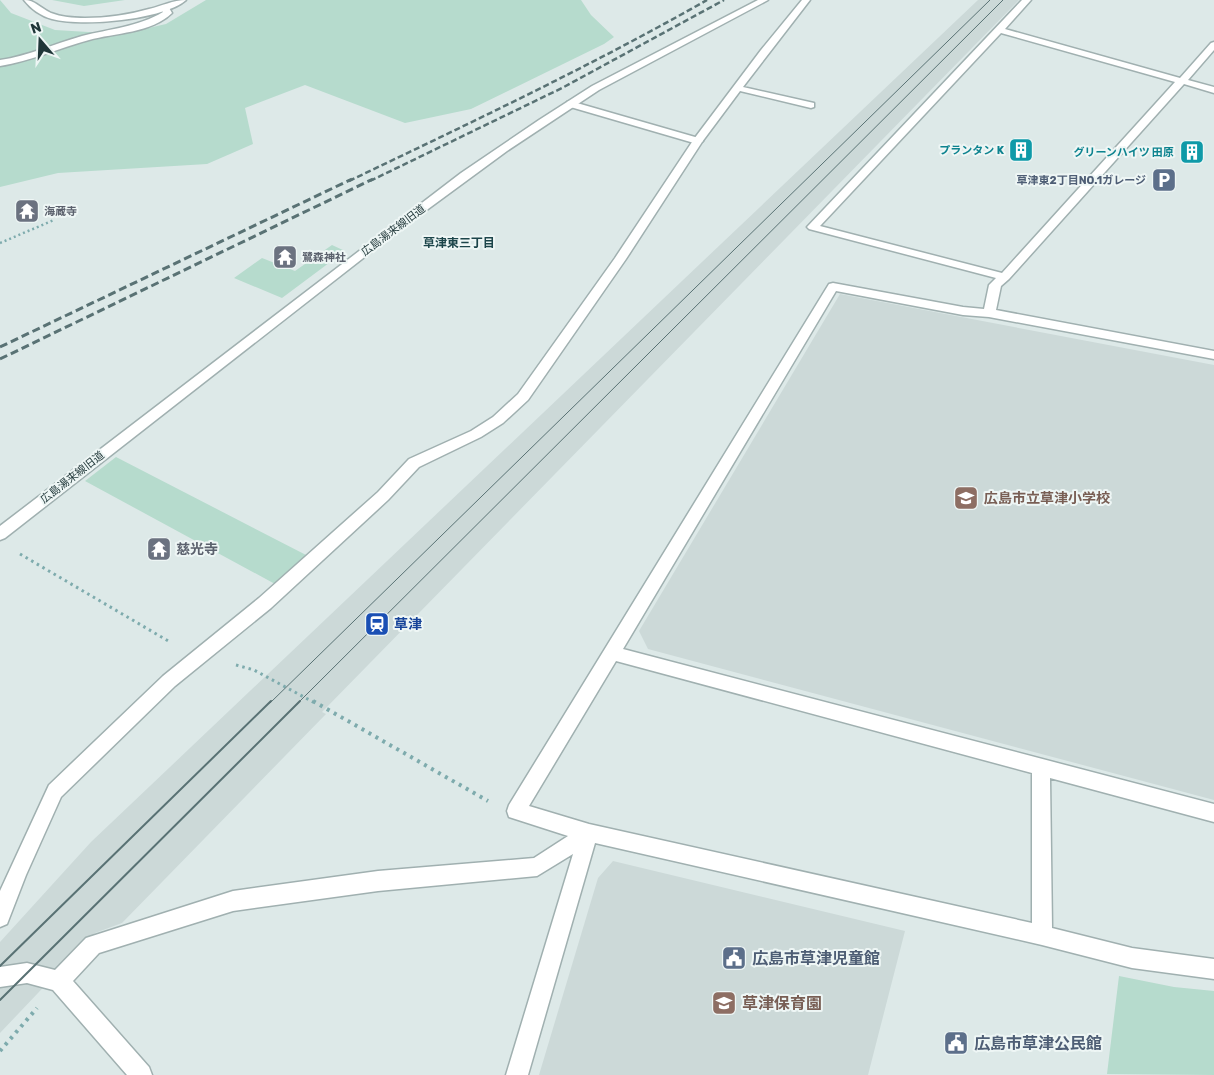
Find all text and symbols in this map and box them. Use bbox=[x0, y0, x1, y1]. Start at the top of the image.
north arrow bbox=[15, 15, 65, 65]
text: N bbox=[28, 19, 43, 38]
building icon: プランタン K bbox=[1008, 137, 1034, 163]
building icon: グリーンハイツ 田原 bbox=[1179, 139, 1205, 165]
place label: プランタン K bbox=[939, 144, 1005, 157]
place label: グリーンハイツ 田原 bbox=[1073, 146, 1174, 159]
parking icon: 草津東2丁目NO.1ガレージ bbox=[1151, 167, 1177, 193]
place label: 草津東2丁目NO.1ガレージ bbox=[1017, 174, 1146, 187]
temple icon: 海蔵寺 bbox=[14, 198, 40, 224]
street label: 広島湯来線旧道 bbox=[359, 202, 428, 259]
place label: 海蔵寺 bbox=[44, 205, 77, 218]
district label: 草津東三丁目 bbox=[423, 236, 495, 250]
temple icon: 鷺森神社 bbox=[272, 244, 298, 270]
place label: 鷺森神社 bbox=[302, 251, 346, 264]
street label: 広島湯来線旧道 bbox=[38, 449, 107, 506]
school or university icon: 広島市立草津小学校 bbox=[953, 485, 979, 511]
place label: 広島市立草津小学校 bbox=[984, 490, 1110, 507]
temple icon: 慈光寺 bbox=[146, 536, 172, 562]
place label: 慈光寺 bbox=[176, 541, 218, 558]
station icon: 草津 bbox=[364, 611, 390, 637]
place label: 草津 bbox=[394, 616, 422, 633]
public building icon: 広島市草津児童館 bbox=[721, 945, 747, 971]
place label: 広島市草津児童館 bbox=[752, 949, 880, 968]
school or university icon: 草津保育園 bbox=[711, 990, 737, 1016]
place label: 草津保育園 bbox=[742, 994, 822, 1013]
public building icon: 広島市草津公民館 bbox=[943, 1030, 969, 1056]
place label: 広島市草津公民館 bbox=[974, 1034, 1102, 1053]

